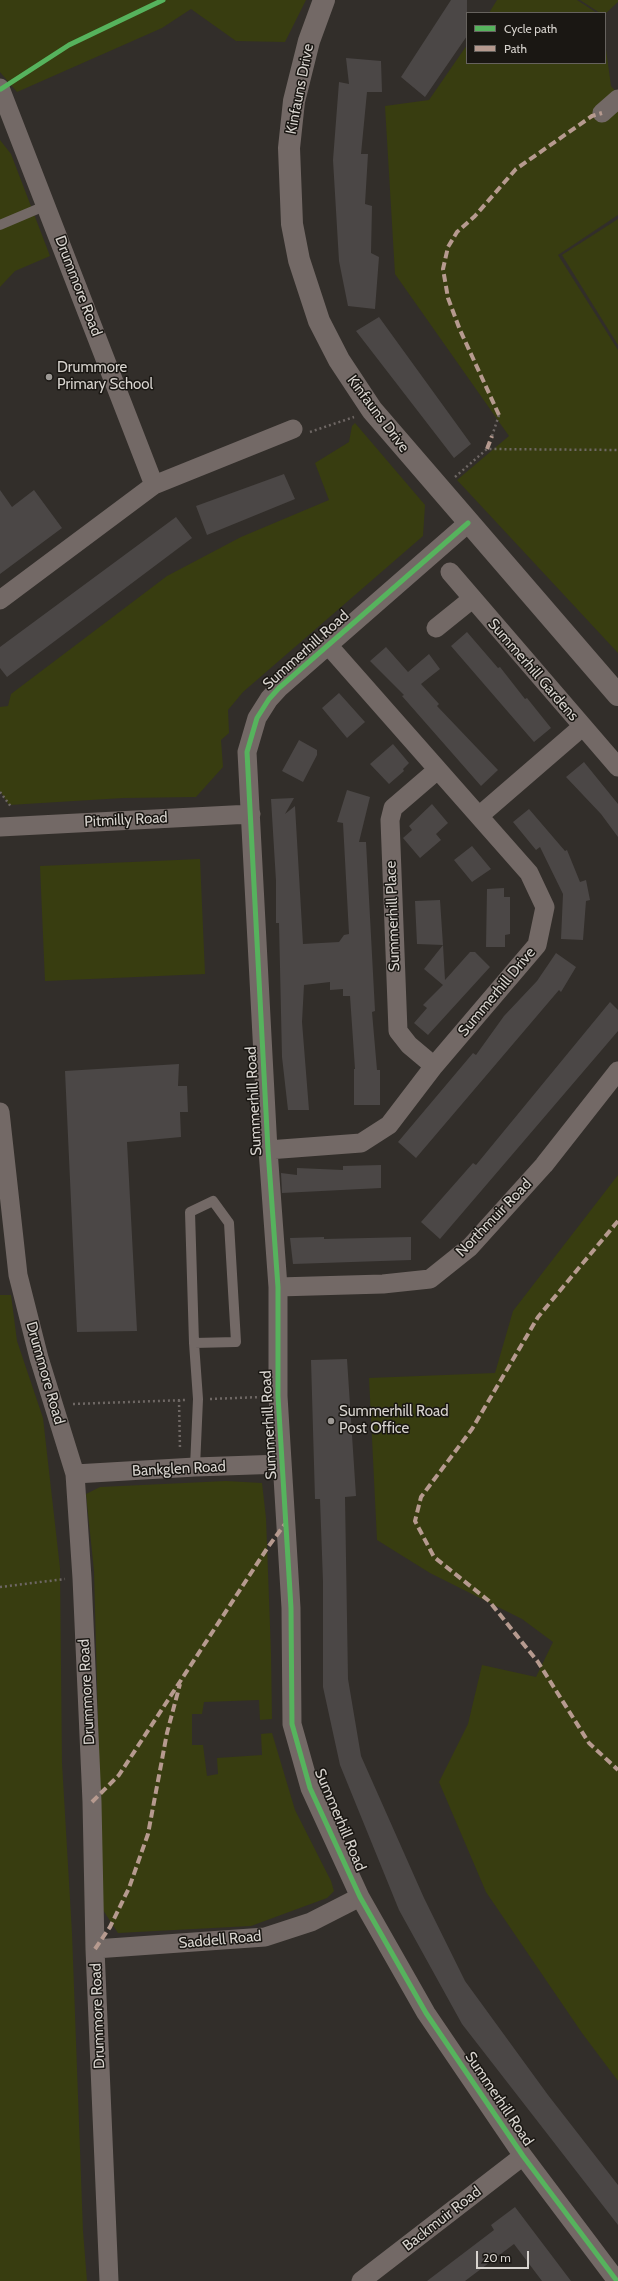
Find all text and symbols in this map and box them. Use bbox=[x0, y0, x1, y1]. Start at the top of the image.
legend bbox=[466, 12, 606, 64]
text: Cycle path bbox=[504, 21, 557, 36]
text: Path bbox=[504, 41, 527, 56]
street label: Kinfauns Drive bbox=[282, 42, 318, 136]
street label: Drummore Road bbox=[51, 233, 105, 339]
place label: Drummore Primary School bbox=[57, 359, 153, 394]
marker: Drummore Primary School bbox=[44, 372, 54, 382]
street label: Kinfauns Drive bbox=[343, 372, 413, 456]
street label: Summerhill Road bbox=[259, 607, 353, 693]
street label: Summerhill Gardens bbox=[484, 615, 582, 725]
street label: Pitmilly Road bbox=[84, 809, 168, 831]
street label: Summerhill Place bbox=[382, 860, 404, 972]
street label: Summerhill Drive bbox=[455, 944, 539, 1040]
street label: Summerhill Road bbox=[242, 1046, 266, 1156]
street label: Northmuir Road bbox=[452, 1175, 536, 1261]
street label: Drummore Road bbox=[22, 1320, 68, 1426]
street label: Summerhill Road bbox=[257, 1370, 281, 1480]
place label: Summerhill Road Post Office bbox=[339, 1403, 449, 1438]
marker: Summerhill Road Post Office bbox=[326, 1416, 336, 1426]
street label: Bankglen Road bbox=[132, 1458, 226, 1480]
street label: Drummore Road bbox=[75, 1639, 99, 1745]
street label: Summerhill Road bbox=[310, 1766, 370, 1874]
street label: Saddell Road bbox=[178, 1927, 262, 1953]
street label: Drummore Road bbox=[87, 1963, 109, 2069]
street label: Summerhill Road bbox=[461, 2049, 537, 2149]
street label: Backmuir Road bbox=[399, 2183, 485, 2255]
scale bar bbox=[478, 2243, 531, 2269]
text: 20 m bbox=[483, 2250, 511, 2265]

